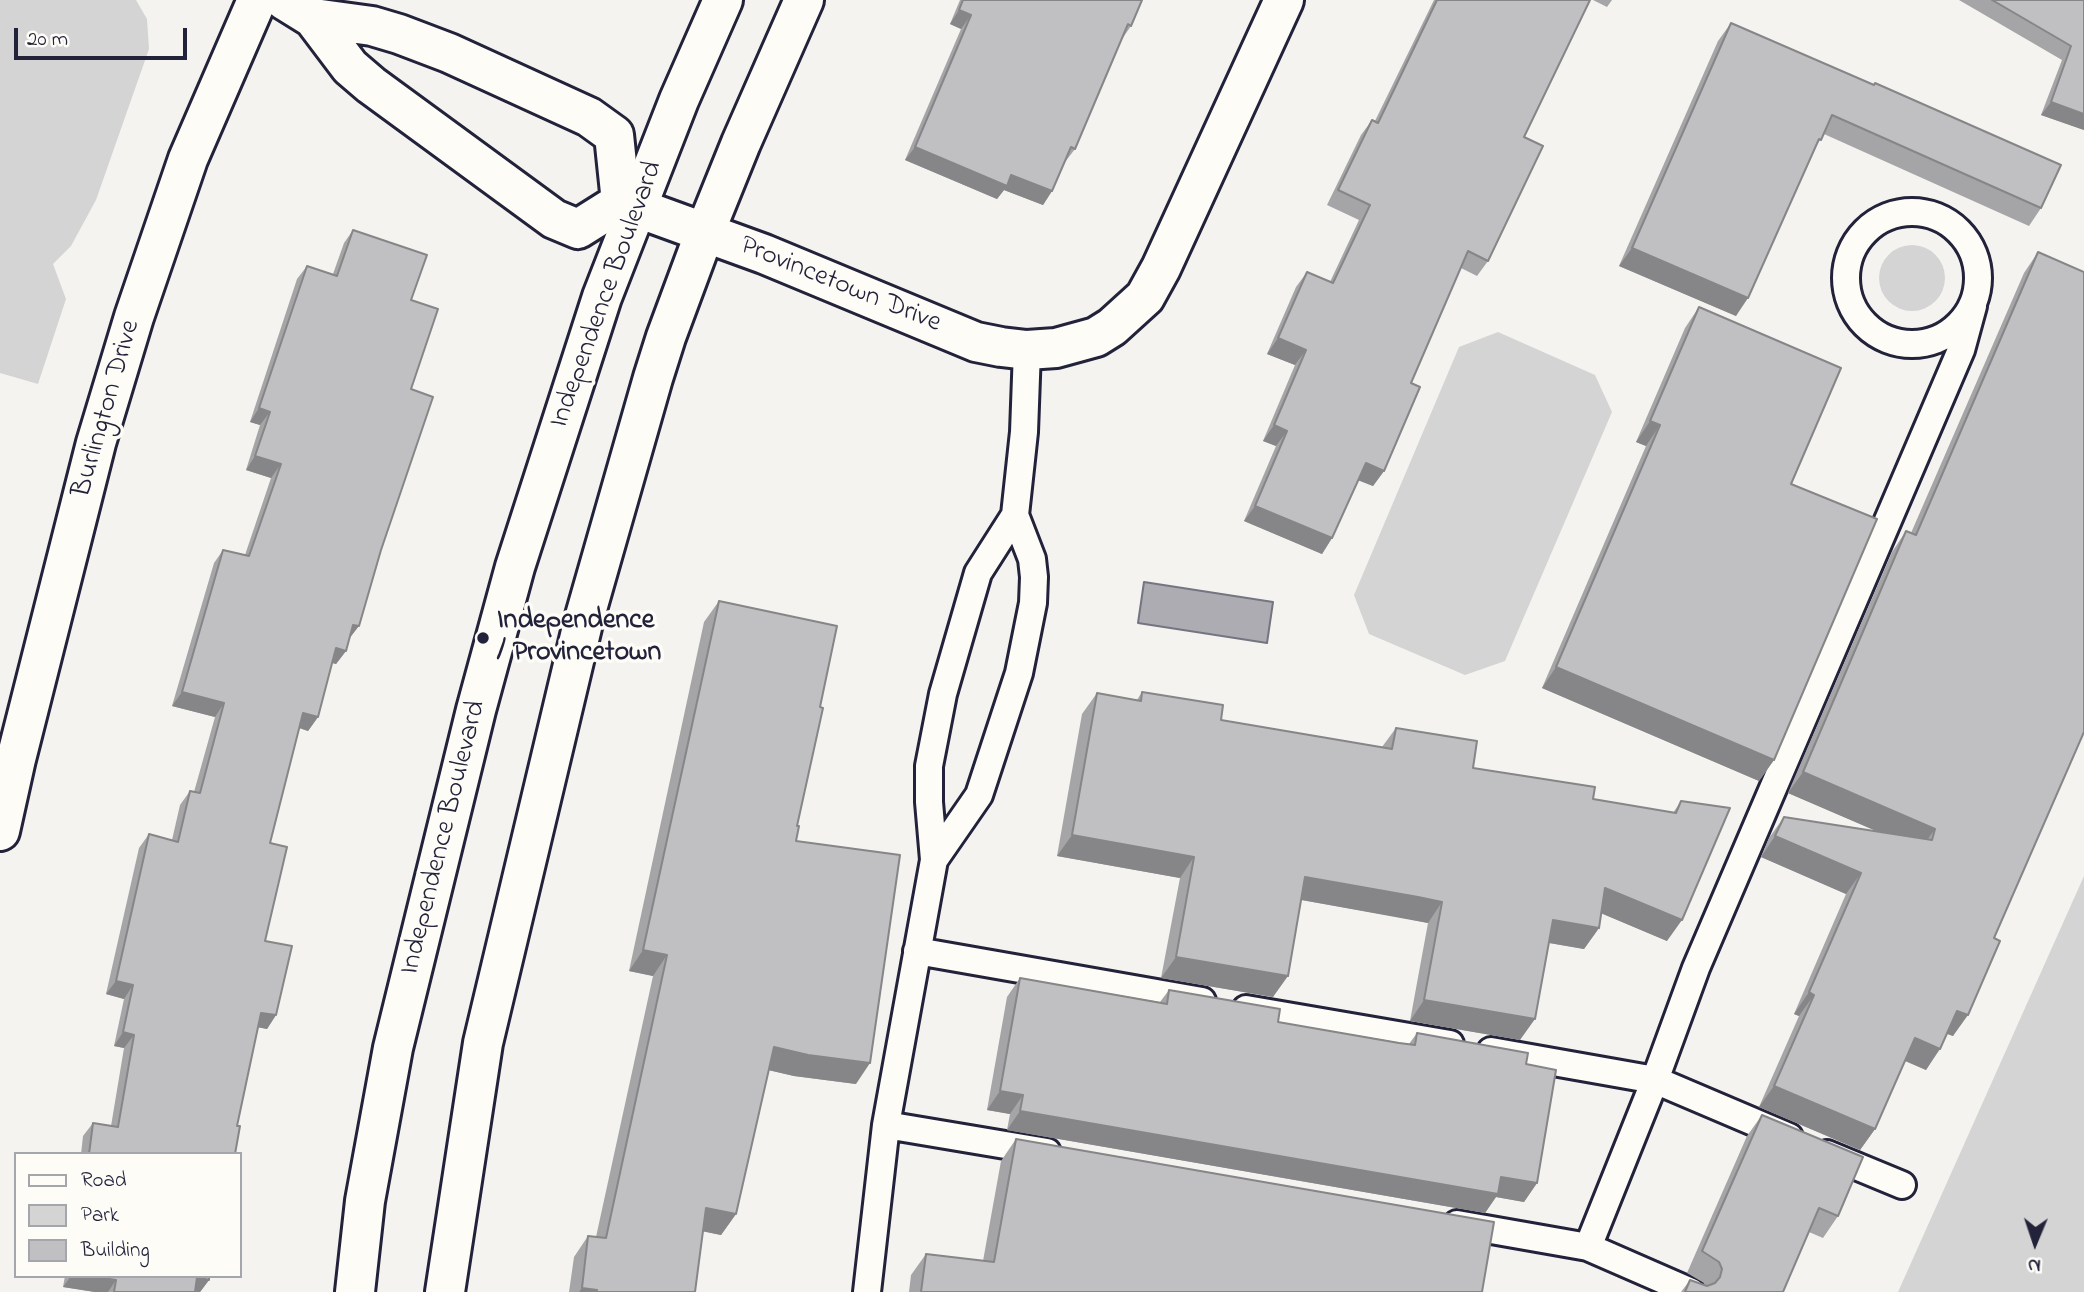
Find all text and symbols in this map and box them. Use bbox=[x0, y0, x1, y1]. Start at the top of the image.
scale bar bbox=[18, 14, 191, 58]
text: 20 m bbox=[27, 25, 68, 55]
street label: Independence Boulevard bbox=[544, 157, 672, 433]
street label: Provincetown Drive bbox=[734, 230, 946, 342]
street label: Burlington Drive bbox=[67, 316, 149, 502]
place label: Independence / Provincetown bbox=[497, 605, 661, 671]
marker: Independence / Provincetown bbox=[475, 630, 491, 646]
street label: Independence Boulevard bbox=[395, 697, 495, 979]
legend bbox=[14, 1152, 242, 1278]
text: Road bbox=[81, 1166, 127, 1196]
text: Park bbox=[81, 1201, 119, 1231]
north arrow bbox=[2000, 1208, 2070, 1278]
text: Building bbox=[81, 1236, 150, 1266]
text: N bbox=[2027, 1251, 2041, 1278]

